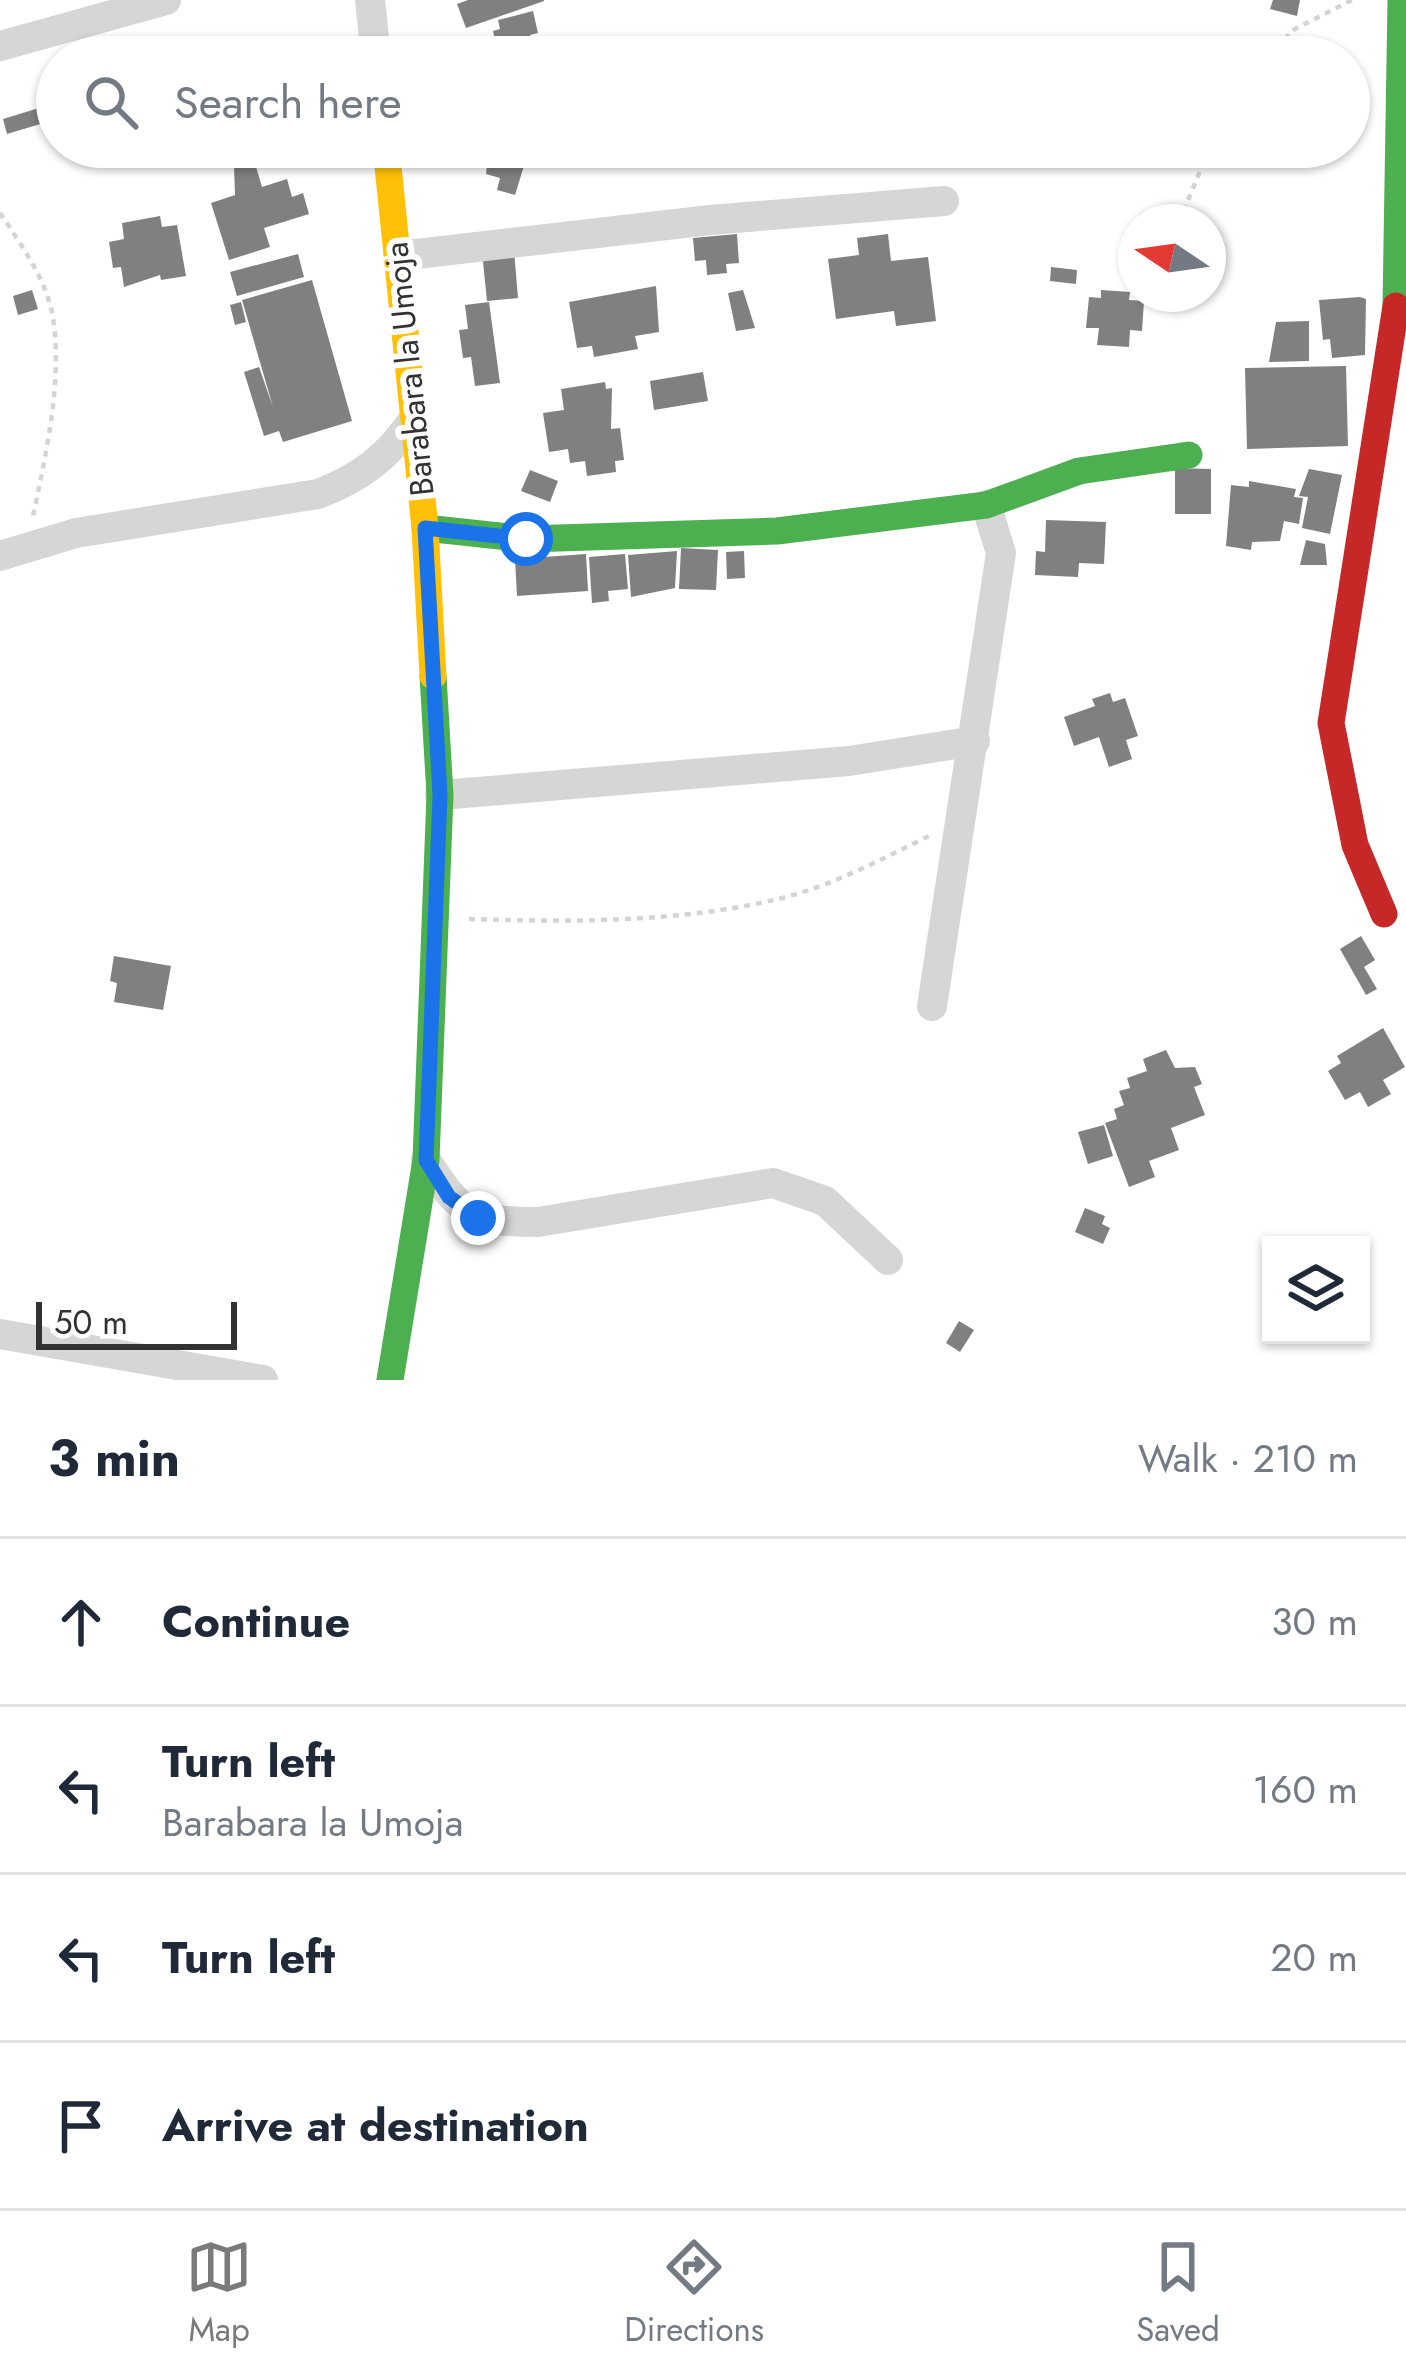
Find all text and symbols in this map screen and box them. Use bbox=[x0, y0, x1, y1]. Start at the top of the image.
search box bbox=[36, 36, 1370, 168]
icon: search bbox=[78, 69, 144, 135]
text: Search here bbox=[174, 70, 402, 135]
north arrow bbox=[1118, 204, 1226, 312]
street label: Barabara la Umoja bbox=[372, 240, 446, 498]
route start bbox=[499, 512, 553, 566]
route end bbox=[451, 1191, 505, 1245]
map controls bbox=[1262, 1236, 1370, 1344]
button: layers bbox=[1262, 1236, 1370, 1344]
scale bar bbox=[36, 1296, 237, 1349]
text: 50 m bbox=[54, 1299, 128, 1346]
text: 3 min bbox=[48, 1421, 180, 1495]
text: Walk · 210 m bbox=[1138, 1430, 1358, 1487]
icon: ahead bbox=[48, 1589, 114, 1655]
text: Continue bbox=[162, 1589, 350, 1654]
text: 30 m bbox=[1271, 1593, 1358, 1650]
text: Turn left bbox=[162, 1729, 335, 1794]
icon: left bbox=[48, 1757, 114, 1823]
text: 160 m bbox=[1252, 1761, 1358, 1818]
text: Barabara la Umoja bbox=[162, 1794, 464, 1851]
icon: left bbox=[48, 1925, 114, 1991]
text: Turn left bbox=[162, 1925, 335, 1990]
text: 20 m bbox=[1270, 1929, 1358, 1986]
icon: arrive bbox=[48, 2093, 114, 2159]
text: Arrive at destination bbox=[162, 2093, 589, 2158]
tab: Map bbox=[186, 2234, 252, 2353]
tab: Directions bbox=[624, 2234, 764, 2353]
tab: Saved bbox=[1136, 2234, 1220, 2353]

